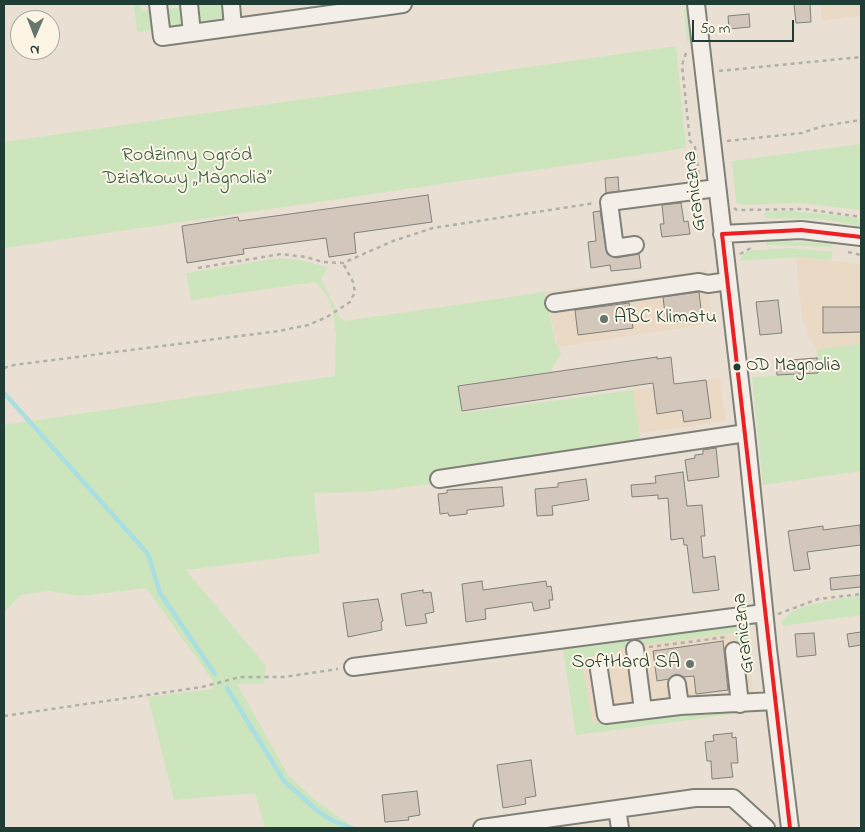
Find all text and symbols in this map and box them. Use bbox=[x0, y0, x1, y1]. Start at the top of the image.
north arrow bbox=[10, 10, 60, 60]
scale bar bbox=[695, 10, 798, 42]
text: 50 m bbox=[700, 18, 730, 40]
text: N bbox=[30, 39, 40, 60]
park label: Rodzinny Ogród Działkowy „Magnolia” bbox=[102, 145, 272, 192]
street label: Graniczna bbox=[679, 149, 713, 233]
place label: ABC Klimatu bbox=[614, 307, 717, 331]
marker: ABC Klimatu bbox=[598, 313, 610, 325]
place label: OD Magnolia bbox=[746, 356, 840, 378]
marker: OD Magnolia bbox=[732, 362, 742, 372]
street label: Graniczna bbox=[729, 592, 761, 674]
place label: SoftHard SA bbox=[572, 652, 680, 676]
marker: SoftHard SA bbox=[684, 658, 696, 670]

